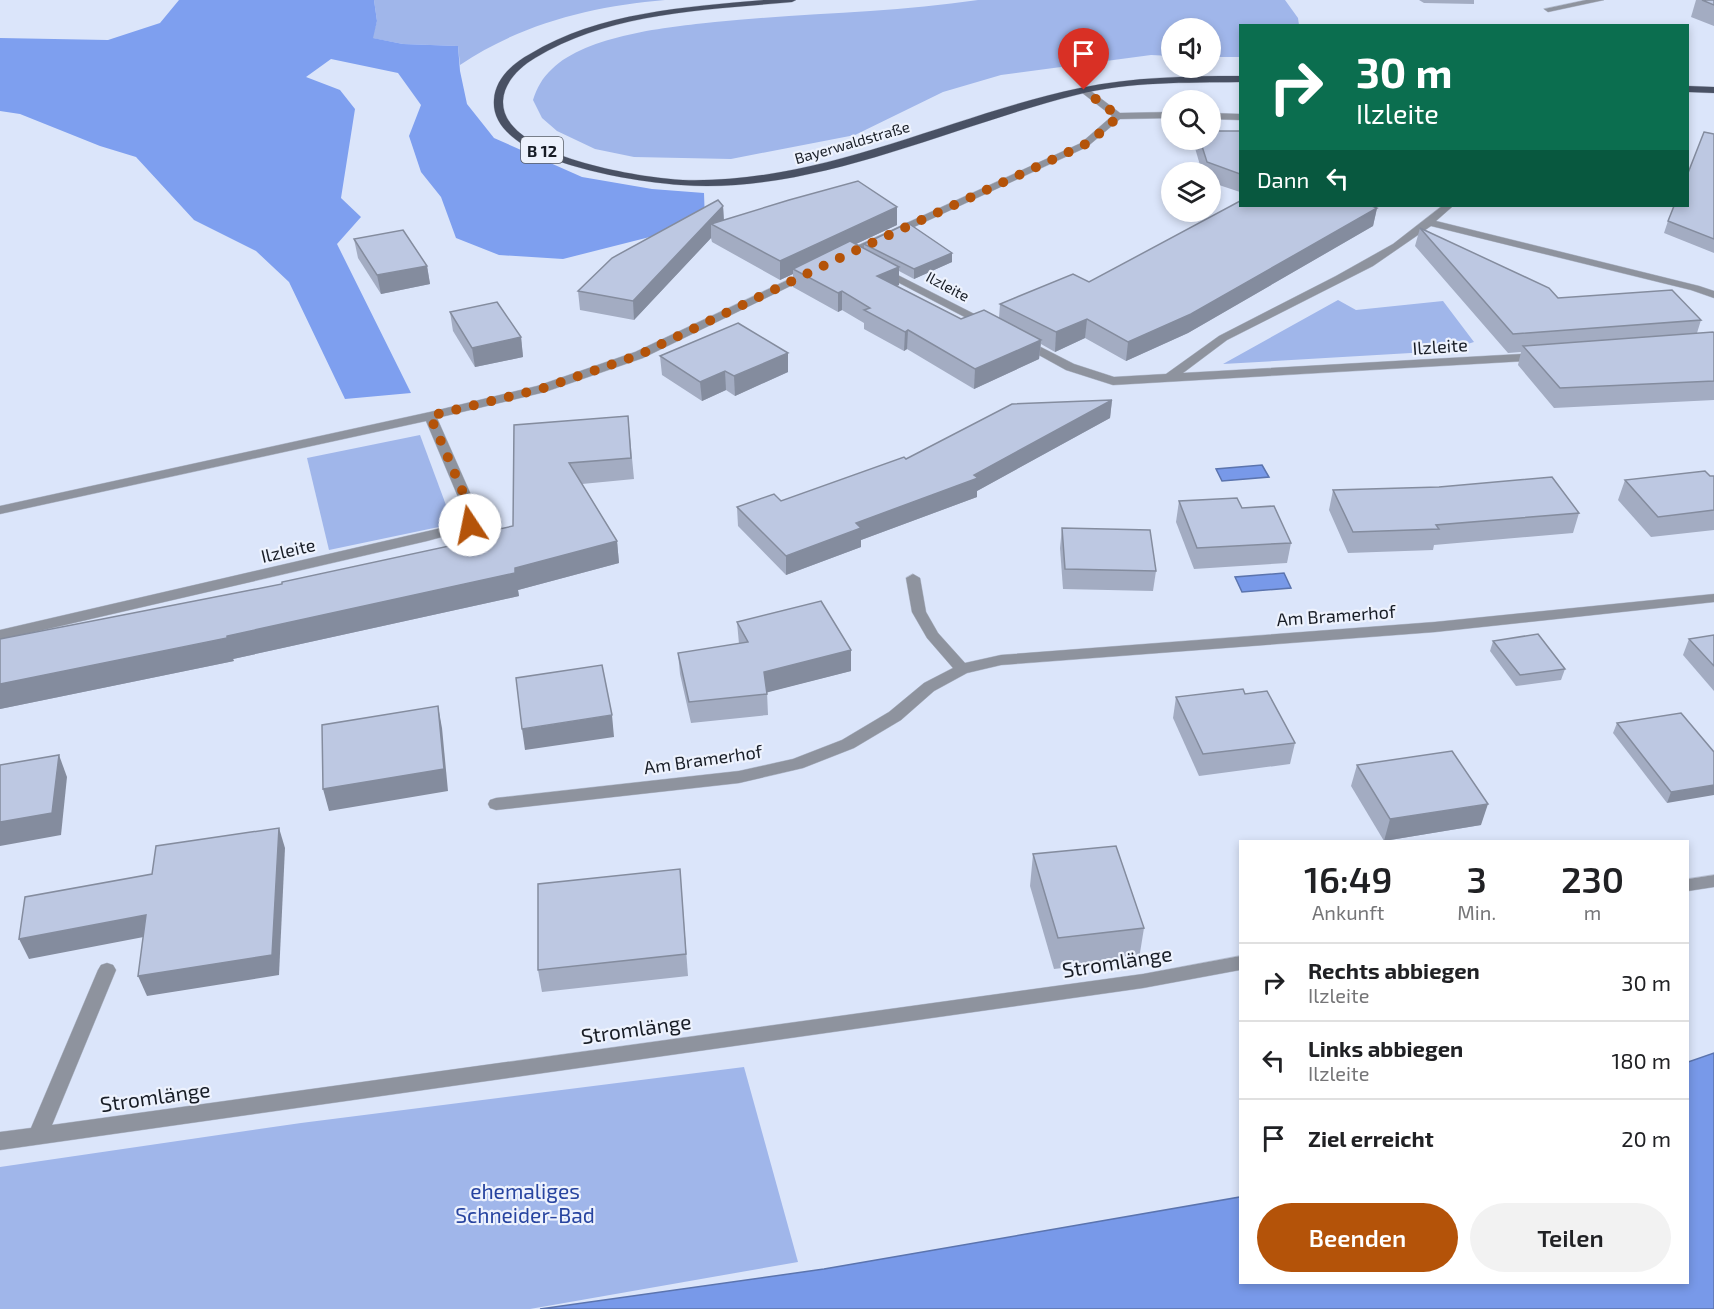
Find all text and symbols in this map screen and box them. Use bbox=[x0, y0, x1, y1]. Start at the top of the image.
map controls bbox=[1161, 18, 1221, 222]
button: sound bbox=[1161, 18, 1221, 78]
pin bbox=[1058, 28, 1109, 90]
icon: arrive bbox=[1067, 37, 1100, 70]
text: 30 m bbox=[1356, 46, 1452, 96]
icon: right bbox=[1257, 48, 1335, 126]
button: search bbox=[1161, 90, 1221, 150]
text: Ilzleite bbox=[1356, 97, 1439, 129]
street label: Bayerwaldstraße bbox=[792, 117, 912, 167]
road number: B 12 bbox=[521, 137, 563, 163]
button: layers bbox=[1161, 162, 1221, 222]
icon: left bbox=[1321, 162, 1354, 195]
text: Dann bbox=[1257, 166, 1309, 192]
street label: Ilzleite bbox=[923, 267, 973, 305]
street label: Ilzleite bbox=[1412, 333, 1468, 359]
position arrow bbox=[438, 493, 502, 557]
street label: Ilzleite bbox=[259, 533, 317, 567]
street label: Am Bramerhof bbox=[1276, 600, 1397, 630]
street label: Am Bramerhof bbox=[642, 740, 765, 778]
text: 16:49 bbox=[1304, 857, 1392, 900]
text: 3 bbox=[1467, 857, 1487, 900]
text: 230 bbox=[1561, 857, 1624, 900]
text: Ankunft bbox=[1312, 900, 1384, 924]
text: Min. bbox=[1457, 900, 1496, 924]
text: m bbox=[1584, 900, 1601, 924]
street label: Stromlänge bbox=[1060, 940, 1174, 982]
text: Rechts abbiegen bbox=[1308, 957, 1480, 983]
icon: right bbox=[1257, 966, 1290, 999]
text: 30 m bbox=[1621, 969, 1671, 995]
text: Ilzleite bbox=[1308, 983, 1369, 1007]
street label: Stromlänge bbox=[579, 1008, 693, 1048]
text: Links abbiegen bbox=[1308, 1035, 1463, 1061]
icon: left bbox=[1257, 1044, 1290, 1077]
text: 180 m bbox=[1611, 1047, 1671, 1073]
text: Ilzleite bbox=[1308, 1061, 1369, 1085]
street label: Stromlänge bbox=[98, 1076, 212, 1116]
icon: arrive bbox=[1257, 1122, 1290, 1155]
text: Ziel erreicht bbox=[1308, 1125, 1434, 1151]
text: 20 m bbox=[1621, 1125, 1671, 1151]
park label: ehemaliges Schneider-Bad bbox=[455, 1178, 595, 1227]
button: Beenden bbox=[1257, 1203, 1458, 1272]
button: Teilen bbox=[1470, 1203, 1671, 1272]

